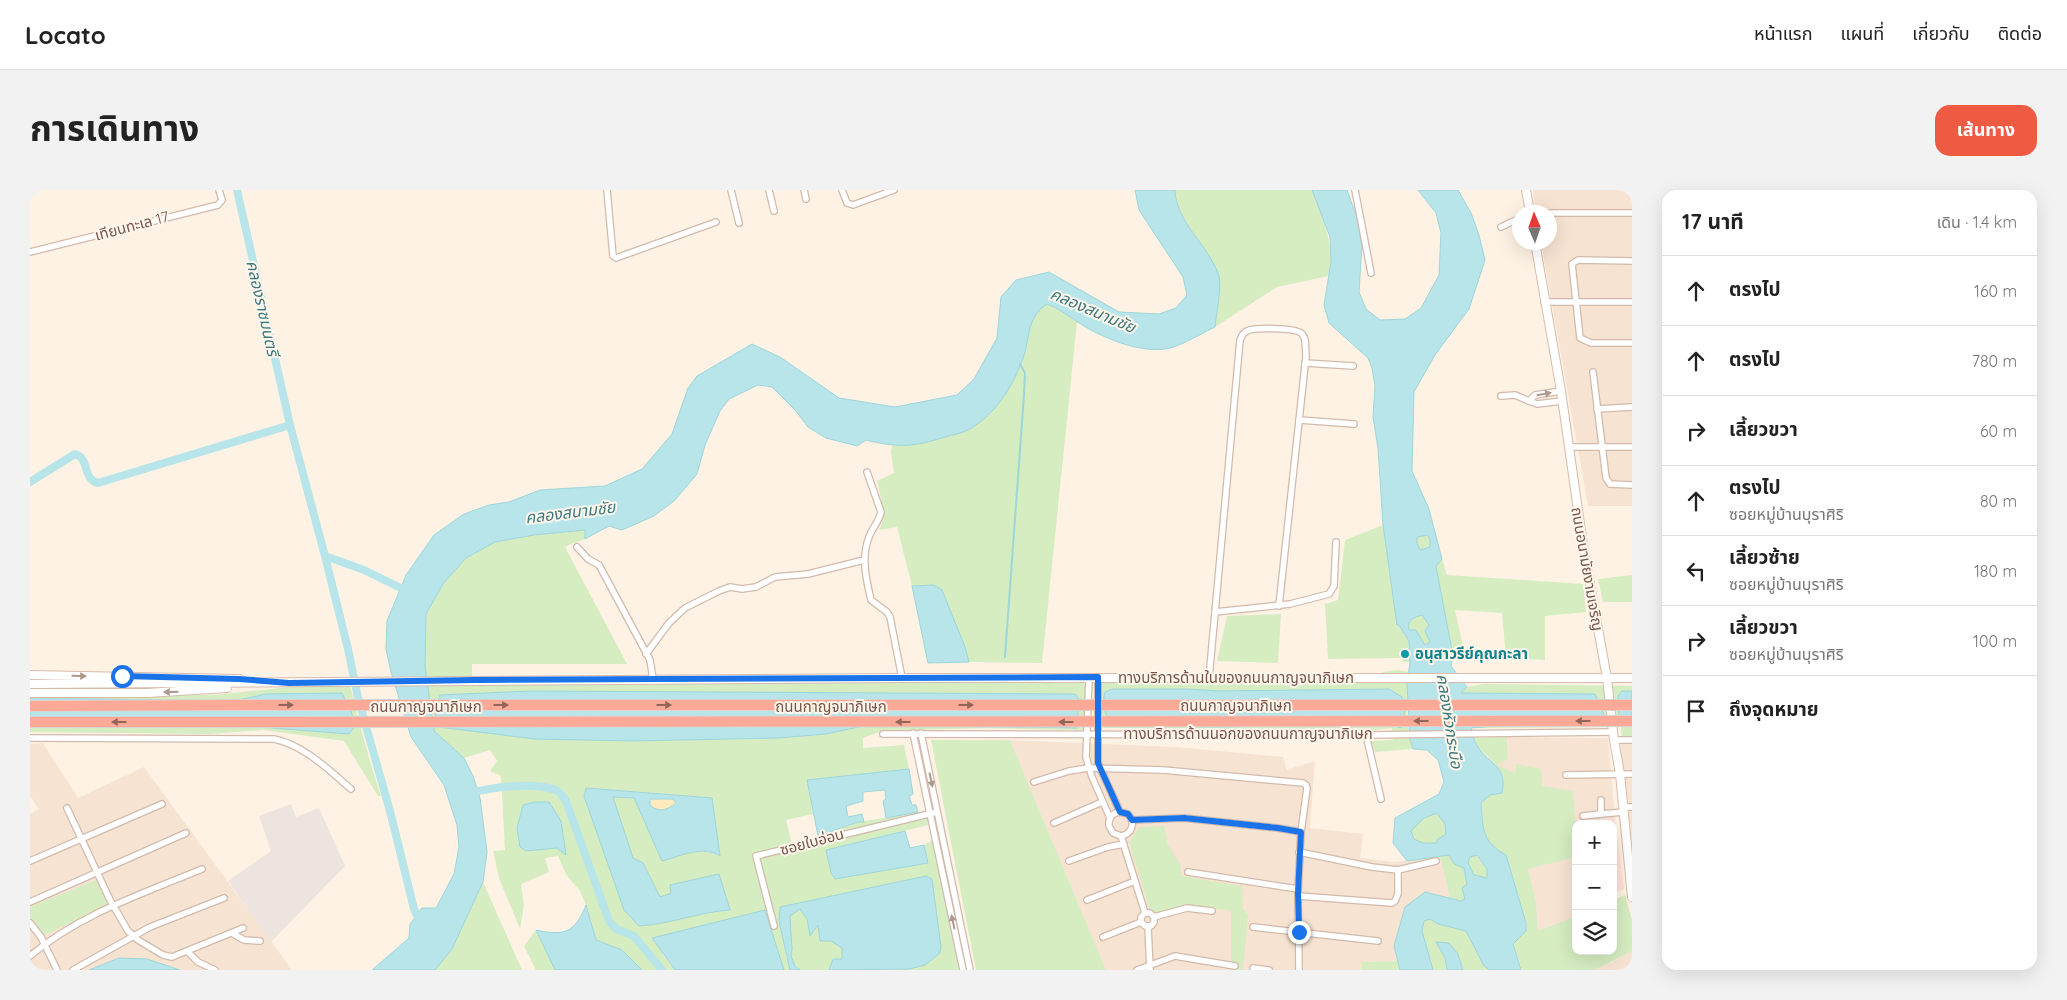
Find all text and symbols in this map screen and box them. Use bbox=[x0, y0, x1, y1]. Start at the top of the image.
text: Locato bbox=[25, 20, 106, 50]
text: หน้าแรก bbox=[1754, 22, 1812, 45]
text: แผนที่ bbox=[1840, 22, 1884, 45]
text: เกี่ยวกับ bbox=[1912, 22, 1970, 45]
text: ติดต่อ bbox=[1998, 22, 2042, 45]
button: เส้นทาง bbox=[1935, 105, 2037, 156]
text: การเดินทาง bbox=[30, 106, 199, 150]
north arrow bbox=[1512, 205, 1557, 250]
street label: เทียนทะเล 17 bbox=[93, 206, 171, 245]
text: 17 นาที bbox=[1682, 208, 1744, 234]
text: เดิน · 1.4 km bbox=[1937, 212, 2017, 232]
water label: คลองราชมนตรี bbox=[242, 258, 284, 360]
icon: ahead bbox=[1682, 277, 1710, 305]
text: ตรงไป bbox=[1729, 277, 1781, 301]
text: 160 m bbox=[1974, 281, 2017, 301]
water label: คลองสนามชัย bbox=[1048, 283, 1140, 337]
icon: ahead bbox=[1682, 347, 1710, 375]
text: ตรงไป bbox=[1729, 347, 1781, 371]
text: 780 m bbox=[1972, 351, 2017, 371]
one-way arrow bbox=[1537, 389, 1553, 397]
icon: right bbox=[1682, 417, 1710, 445]
text: เลี้ยวขวา bbox=[1729, 417, 1798, 441]
text: 60 m bbox=[1980, 421, 2017, 441]
text: ตรงไป bbox=[1729, 475, 1781, 499]
icon: ahead bbox=[1682, 487, 1710, 515]
text: 80 m bbox=[1980, 491, 2017, 511]
water label: คลองสนามชัย bbox=[524, 496, 618, 527]
text: ซอยหมู่บ้านบุราศิริ bbox=[1729, 504, 1844, 524]
street label: ถนนอนามัยงามเจริญ bbox=[1567, 505, 1608, 632]
text: เลี้ยวซ้าย bbox=[1729, 545, 1800, 569]
icon: left bbox=[1682, 557, 1710, 585]
text: 180 m bbox=[1974, 561, 2017, 581]
text: ซอยหมู่บ้านบุราศิริ bbox=[1729, 574, 1844, 594]
text: เลี้ยวขวา bbox=[1729, 615, 1798, 639]
icon: right bbox=[1682, 627, 1710, 655]
text: 100 m bbox=[1973, 631, 2017, 651]
place label: อนุสาวรีย์คุณกะลา bbox=[1415, 644, 1528, 663]
text: ซอยหมู่บ้านบุราศิริ bbox=[1729, 644, 1844, 664]
marker: อนุสาวรีย์คุณกะลา bbox=[1399, 648, 1411, 660]
route start bbox=[111, 665, 134, 688]
street label: ทางบริการด้านในของถนนกาญจนาภิเษก bbox=[1118, 668, 1354, 687]
one-way arrow bbox=[71, 672, 87, 680]
water label: คลองหัวกระบือ bbox=[1433, 672, 1467, 771]
one-way arrow bbox=[162, 688, 178, 696]
street label: ถนนกาญจนาภิเษก bbox=[1180, 696, 1292, 715]
street label: ถนนกาญจนาภิเษก bbox=[370, 697, 482, 716]
street label: ถนนกาญจนาภิเษก bbox=[775, 697, 887, 716]
icon: arrive bbox=[1682, 697, 1710, 725]
text: ถึงจุดหมาย bbox=[1729, 697, 1819, 721]
one-way arrow bbox=[279, 701, 295, 709]
one-way arrow bbox=[494, 701, 510, 709]
one-way arrow bbox=[656, 701, 672, 709]
one-way arrow bbox=[959, 701, 975, 709]
one-way arrow bbox=[1413, 717, 1429, 725]
one-way arrow bbox=[1575, 717, 1591, 725]
one-way arrow bbox=[111, 718, 127, 726]
one-way arrow bbox=[895, 718, 911, 726]
one-way arrow bbox=[1058, 718, 1074, 726]
street label: ทางบริการด้านนอกของถนนกาญจนาภิเษก bbox=[1123, 724, 1373, 743]
one-way arrow bbox=[927, 773, 935, 788]
map controls bbox=[1572, 820, 1617, 955]
button: + bbox=[1572, 820, 1617, 865]
street label: ซอยใบอ่อน bbox=[778, 824, 846, 859]
button: − bbox=[1572, 865, 1617, 910]
button: layers bbox=[1572, 910, 1617, 955]
one-way arrow bbox=[949, 915, 957, 930]
route end bbox=[1288, 921, 1311, 944]

